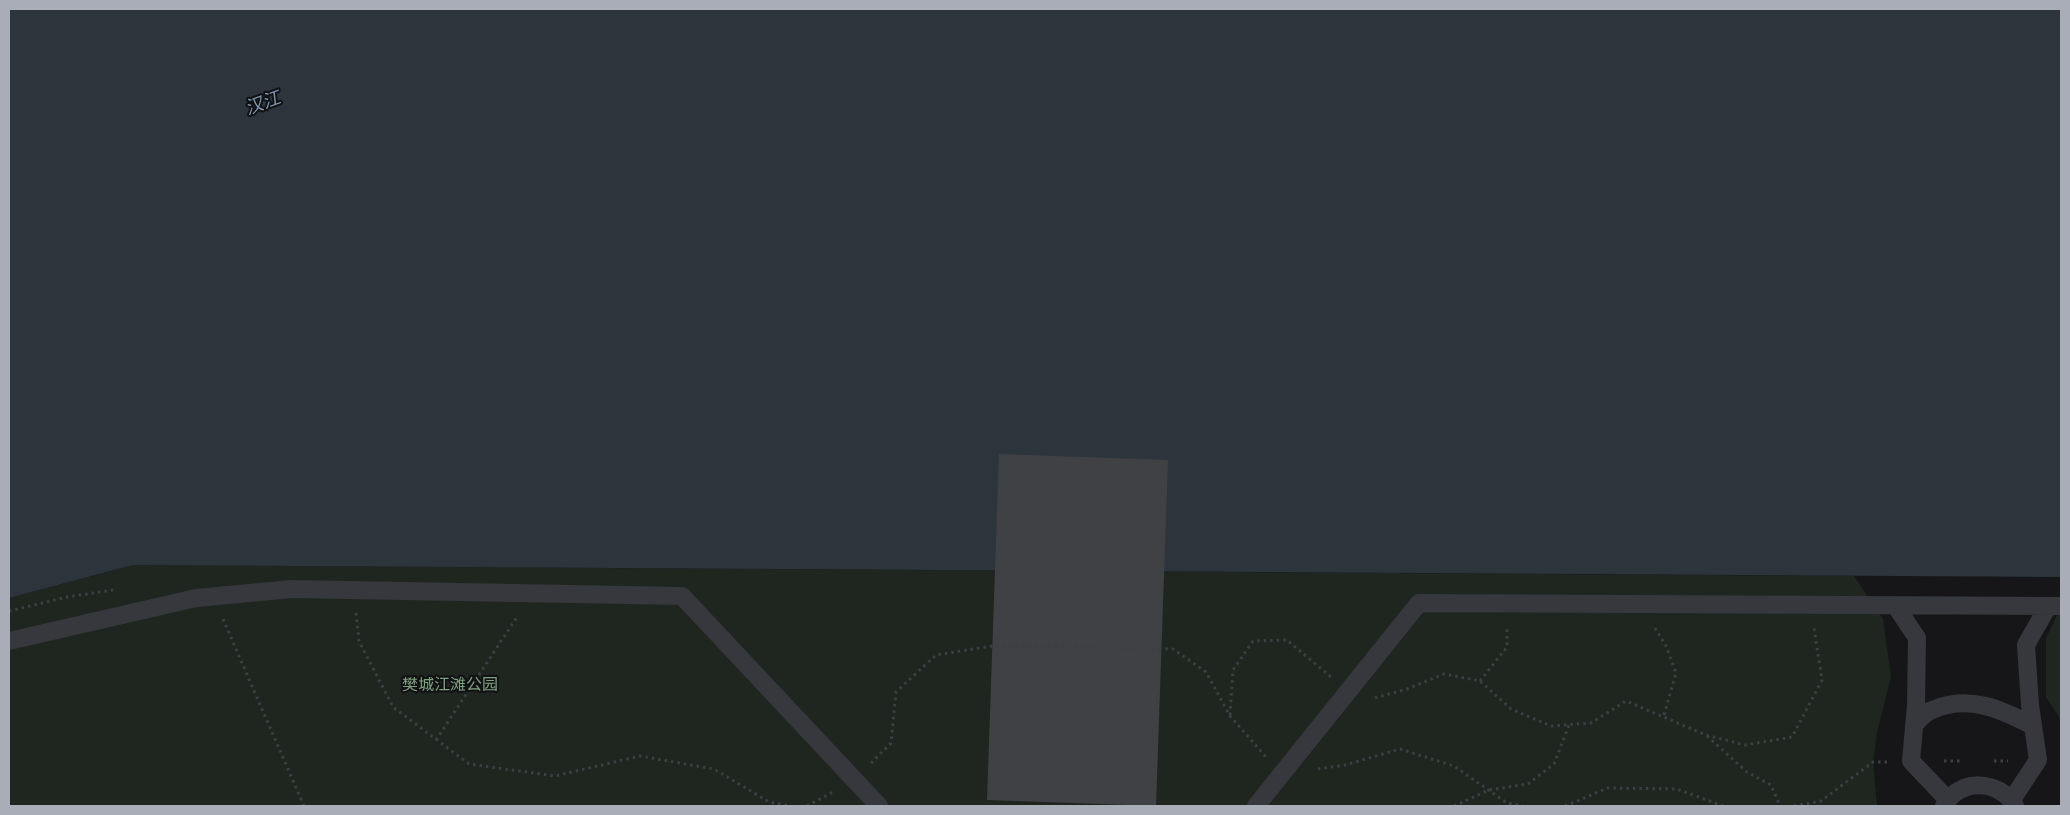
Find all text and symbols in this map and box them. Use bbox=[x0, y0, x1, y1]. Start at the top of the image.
water label: 汉江 bbox=[242, 88, 284, 120]
park label: 樊城江滩公园 bbox=[402, 676, 498, 696]

